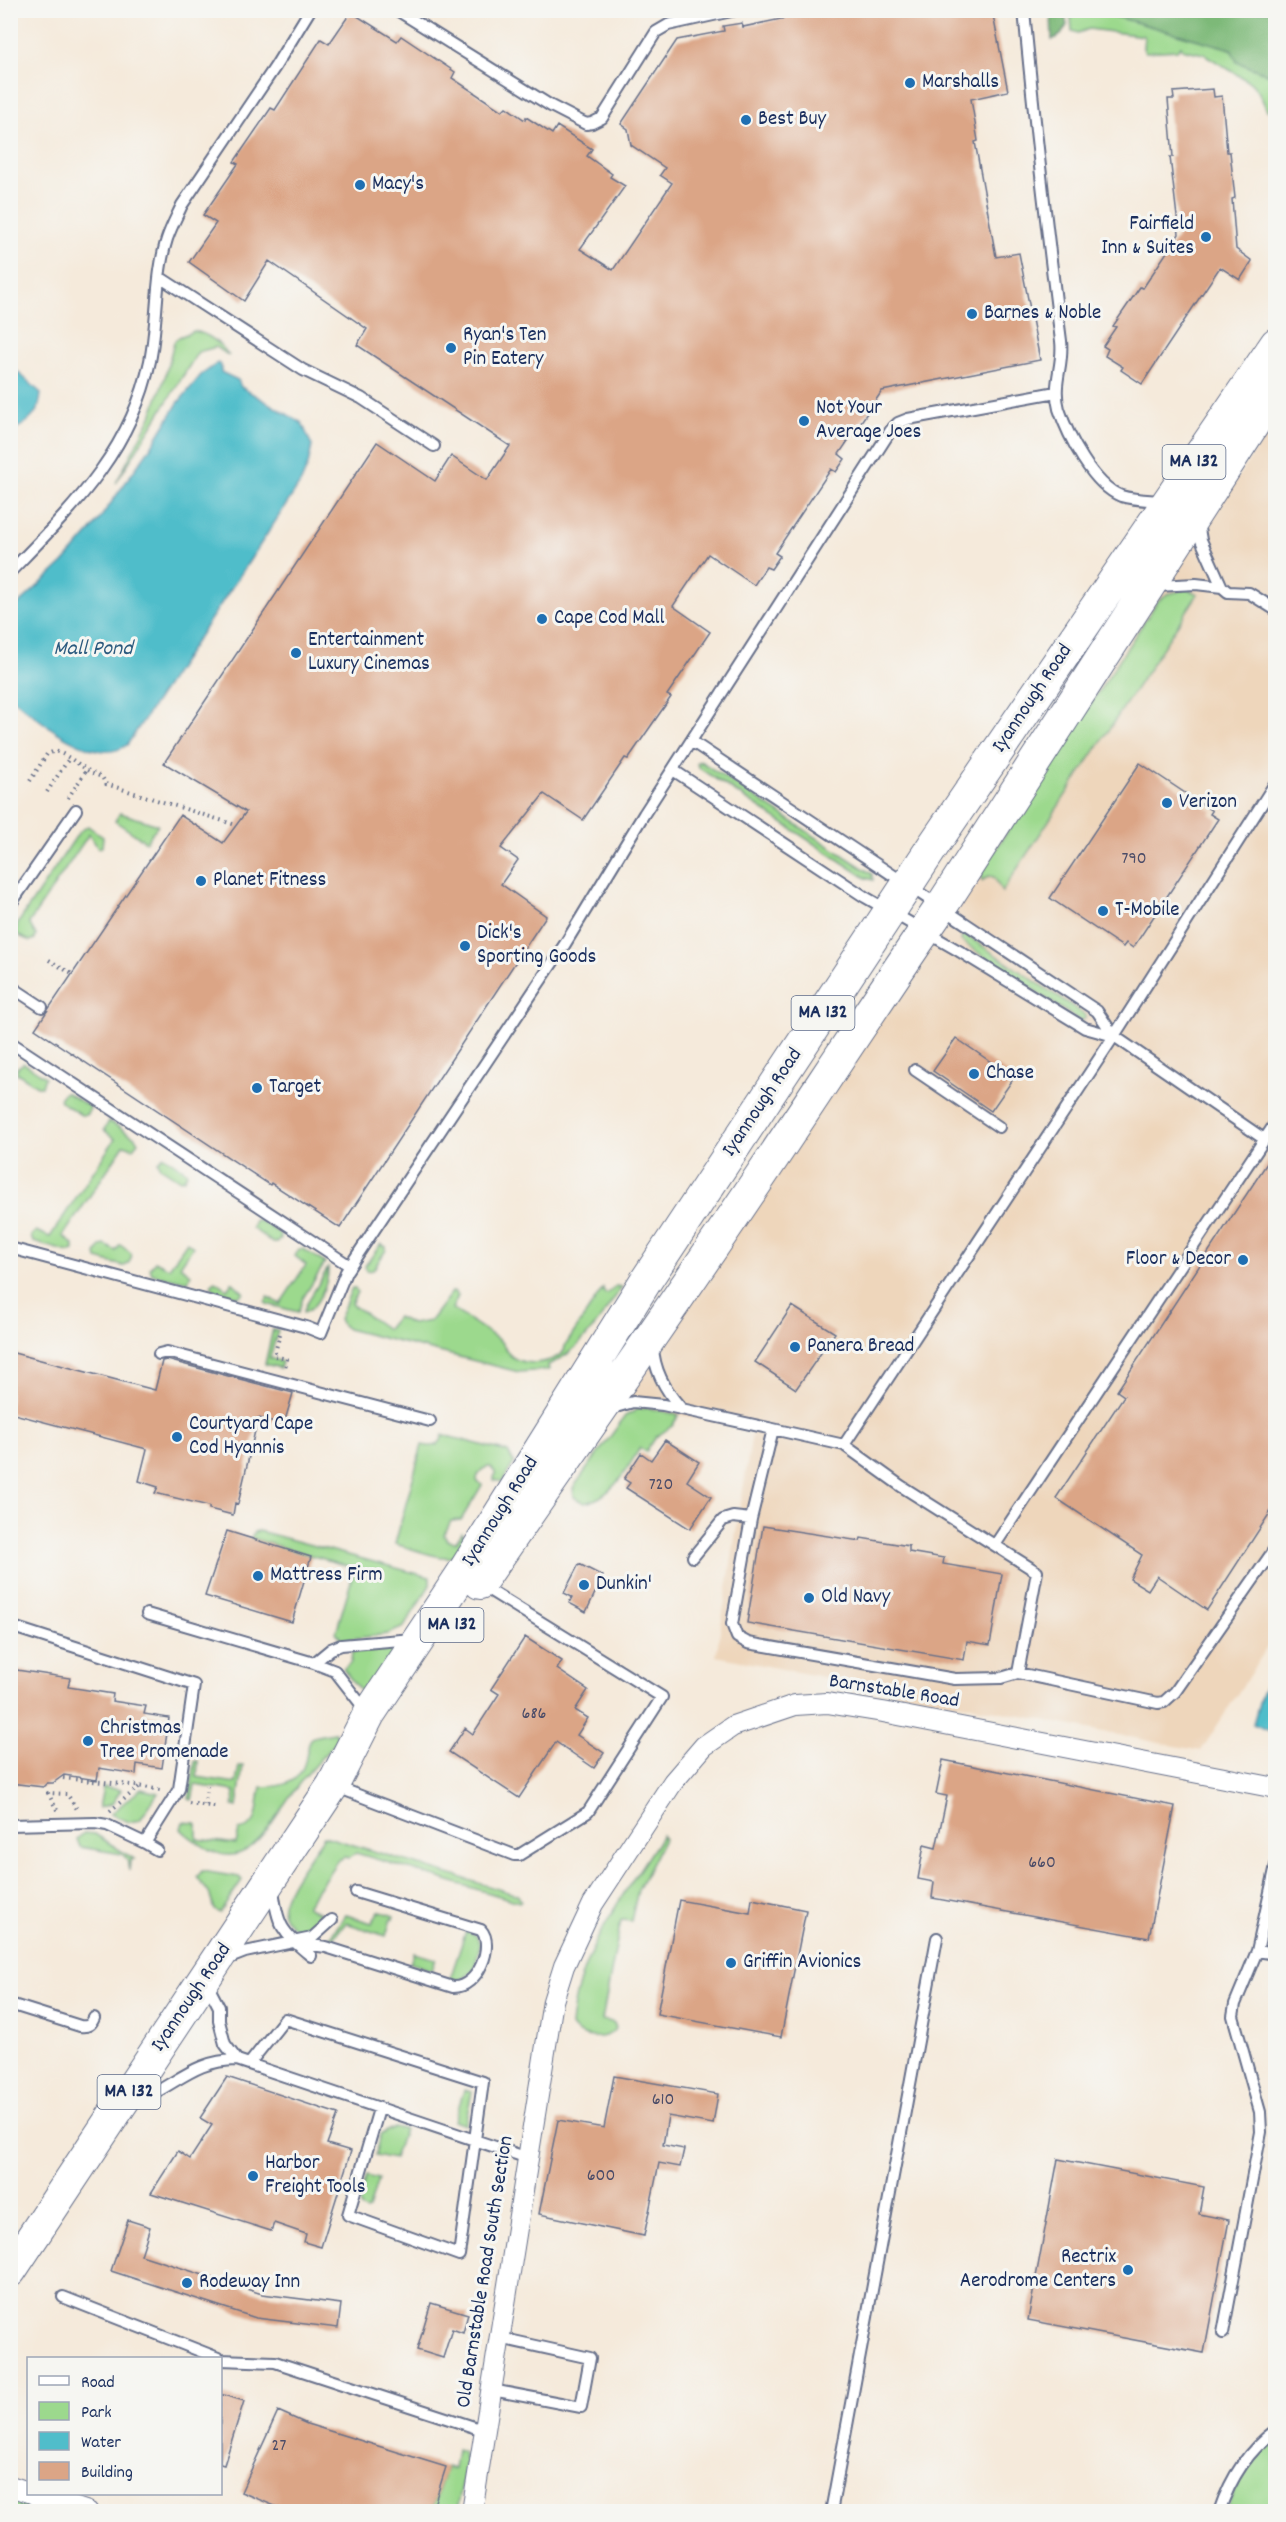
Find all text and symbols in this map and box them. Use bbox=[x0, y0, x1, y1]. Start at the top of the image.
place label: Marshalls bbox=[922, 68, 999, 98]
marker: Marshalls bbox=[903, 76, 917, 90]
place label: Best Buy bbox=[758, 105, 827, 135]
marker: Best Buy bbox=[739, 113, 753, 127]
place label: Macy's bbox=[372, 170, 424, 200]
marker: Macy's bbox=[353, 178, 367, 192]
place label: Fairfield Inn & Suites bbox=[1101, 210, 1194, 264]
marker: Fairfield Inn & Suites bbox=[1199, 230, 1213, 244]
place label: Barnes & Noble bbox=[984, 299, 1101, 329]
marker: Barnes & Noble bbox=[965, 307, 979, 321]
place label: Ryan's Ten Pin Eatery bbox=[463, 321, 546, 375]
marker: Ryan's Ten Pin Eatery bbox=[444, 341, 458, 355]
place label: Not Your Average Joes bbox=[816, 394, 921, 448]
marker: Not Your Average Joes bbox=[797, 414, 811, 428]
road number: MA 132 bbox=[1162, 445, 1226, 479]
place label: Cape Cod Mall bbox=[554, 604, 664, 634]
marker: Cape Cod Mall bbox=[535, 612, 549, 626]
place label: Entertainment Luxury Cinemas bbox=[308, 626, 430, 680]
water label: Mall Pond bbox=[54, 634, 135, 665]
street label: Iyannough Road bbox=[985, 639, 1081, 759]
marker: Entertainment Luxury Cinemas bbox=[289, 646, 303, 660]
place label: Verizon bbox=[1179, 788, 1237, 818]
marker: Verizon bbox=[1160, 796, 1174, 810]
house number: 790 bbox=[1122, 847, 1146, 872]
place label: Planet Fitness bbox=[213, 866, 326, 896]
marker: Planet Fitness bbox=[194, 874, 208, 888]
place label: T-Mobile bbox=[1115, 896, 1179, 926]
marker: T-Mobile bbox=[1096, 904, 1110, 918]
place label: Dick's Sporting Goods bbox=[477, 919, 596, 973]
marker: Dick's Sporting Goods bbox=[458, 939, 472, 953]
road number: MA 132 bbox=[792, 996, 854, 1030]
street label: Iyannough Road bbox=[715, 1043, 811, 1163]
place label: Chase bbox=[986, 1059, 1034, 1089]
marker: Chase bbox=[967, 1067, 981, 1081]
place label: Target bbox=[269, 1073, 321, 1103]
marker: Target bbox=[250, 1081, 264, 1095]
place label: Floor & Decor bbox=[1126, 1245, 1231, 1275]
marker: Floor & Decor bbox=[1236, 1253, 1250, 1267]
place label: Panera Bread bbox=[807, 1332, 914, 1362]
marker: Panera Bread bbox=[788, 1340, 802, 1354]
place label: Courtyard Cape Cod Hyannis bbox=[189, 1410, 313, 1464]
marker: Courtyard Cape Cod Hyannis bbox=[170, 1430, 184, 1444]
street label: Iyannough Road bbox=[455, 1451, 547, 1573]
house number: 720 bbox=[649, 1473, 673, 1498]
place label: Mattress Firm bbox=[270, 1561, 383, 1591]
marker: Mattress Firm bbox=[251, 1569, 265, 1583]
place label: Dunkin' bbox=[596, 1570, 652, 1600]
marker: Dunkin' bbox=[577, 1578, 591, 1592]
place label: Old Navy bbox=[821, 1583, 891, 1613]
marker: Old Navy bbox=[802, 1591, 816, 1605]
road number: MA 132 bbox=[420, 1608, 484, 1642]
street label: Barnstable Road bbox=[827, 1667, 961, 1717]
house number: 686 bbox=[522, 1702, 546, 1727]
place label: Christmas Tree Promenade bbox=[100, 1714, 228, 1768]
marker: Christmas Tree Promenade bbox=[81, 1734, 95, 1748]
house number: 660 bbox=[1028, 1851, 1056, 1876]
street label: Iyannough Road bbox=[144, 1938, 240, 2058]
place label: Griffin Avionics bbox=[743, 1948, 861, 1978]
marker: Griffin Avionics bbox=[724, 1956, 738, 1970]
road number: MA 132 bbox=[98, 2075, 160, 2109]
house number: 610 bbox=[652, 2088, 674, 2113]
street label: Old Barnstable Road South Section bbox=[450, 2134, 522, 2410]
place label: Harbor Freight Tools bbox=[265, 2149, 366, 2203]
house number: 600 bbox=[587, 2164, 615, 2189]
marker: Harbor Freight Tools bbox=[246, 2169, 260, 2183]
place label: Rectrix Aerodrome Centers bbox=[960, 2243, 1116, 2297]
marker: Rectrix Aerodrome Centers bbox=[1121, 2263, 1135, 2277]
place label: Rodeway Inn bbox=[199, 2268, 300, 2298]
marker: Rodeway Inn bbox=[180, 2276, 194, 2290]
legend bbox=[27, 2357, 222, 2495]
text: Road bbox=[81, 2371, 115, 2396]
text: Park bbox=[81, 2401, 112, 2426]
text: Water bbox=[81, 2431, 121, 2456]
house number: 27 bbox=[272, 2434, 286, 2459]
text: Building bbox=[81, 2461, 133, 2486]

